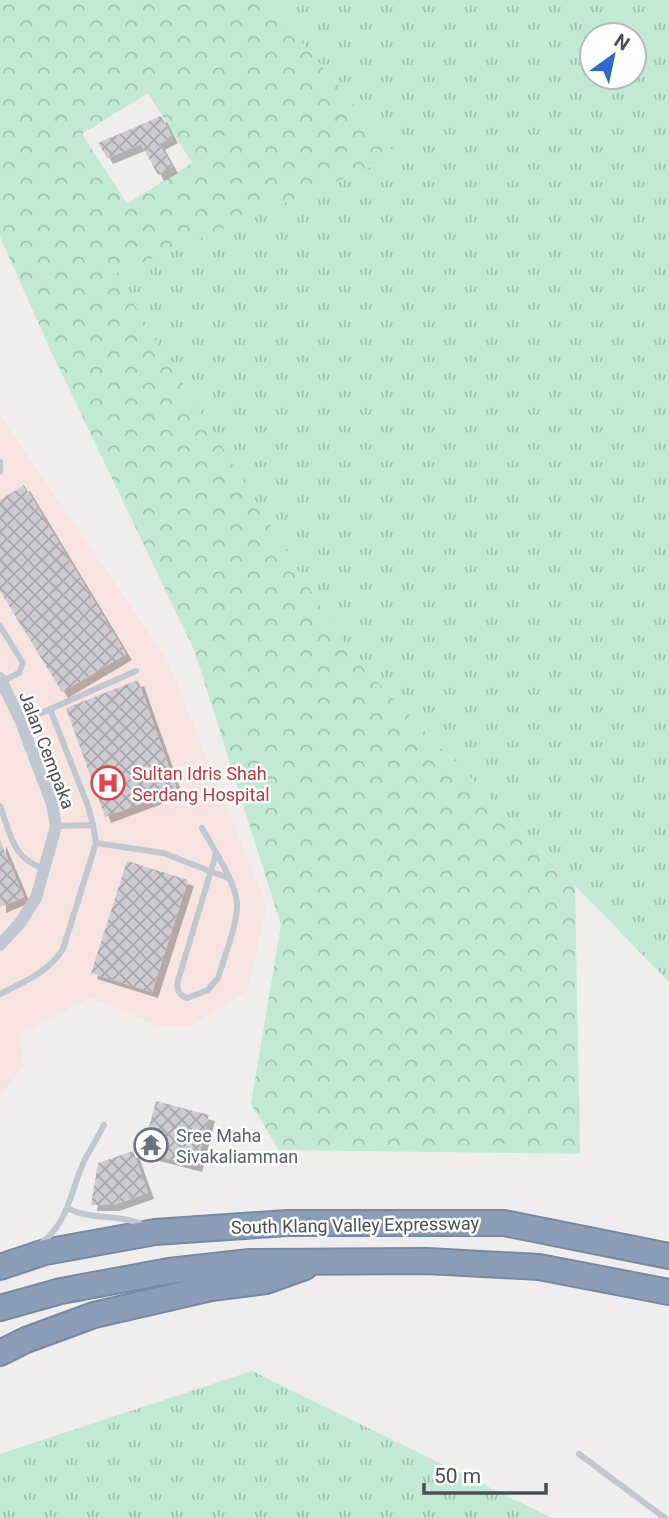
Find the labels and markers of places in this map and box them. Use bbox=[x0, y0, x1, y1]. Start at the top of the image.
place label: Sultan Idris Shah Serdang Hospital bbox=[132, 763, 270, 805]
hospital icon: Sultan Idris Shah Serdang Hospital bbox=[89, 764, 127, 802]
place label: Sree Maha Sivakaliamman bbox=[176, 1125, 298, 1167]
temple icon: Sree Maha Sivakaliamman bbox=[132, 1126, 170, 1164]

